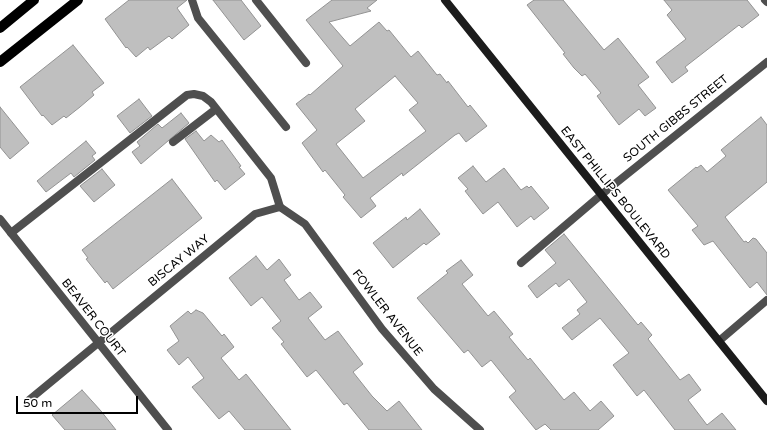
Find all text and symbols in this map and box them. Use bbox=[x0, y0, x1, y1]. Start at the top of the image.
street label: SOUTH GIBBS STREET bbox=[621, 72, 731, 166]
street label: EAST PHILLIPS BOULEVARD bbox=[557, 124, 673, 262]
street label: BISCAY WAY bbox=[146, 232, 212, 290]
street label: FOWLER AVENUE bbox=[349, 267, 425, 359]
street label: BEAVER COURT bbox=[58, 276, 128, 360]
scale bar bbox=[18, 388, 140, 414]
text: 50 m bbox=[23, 396, 52, 410]

